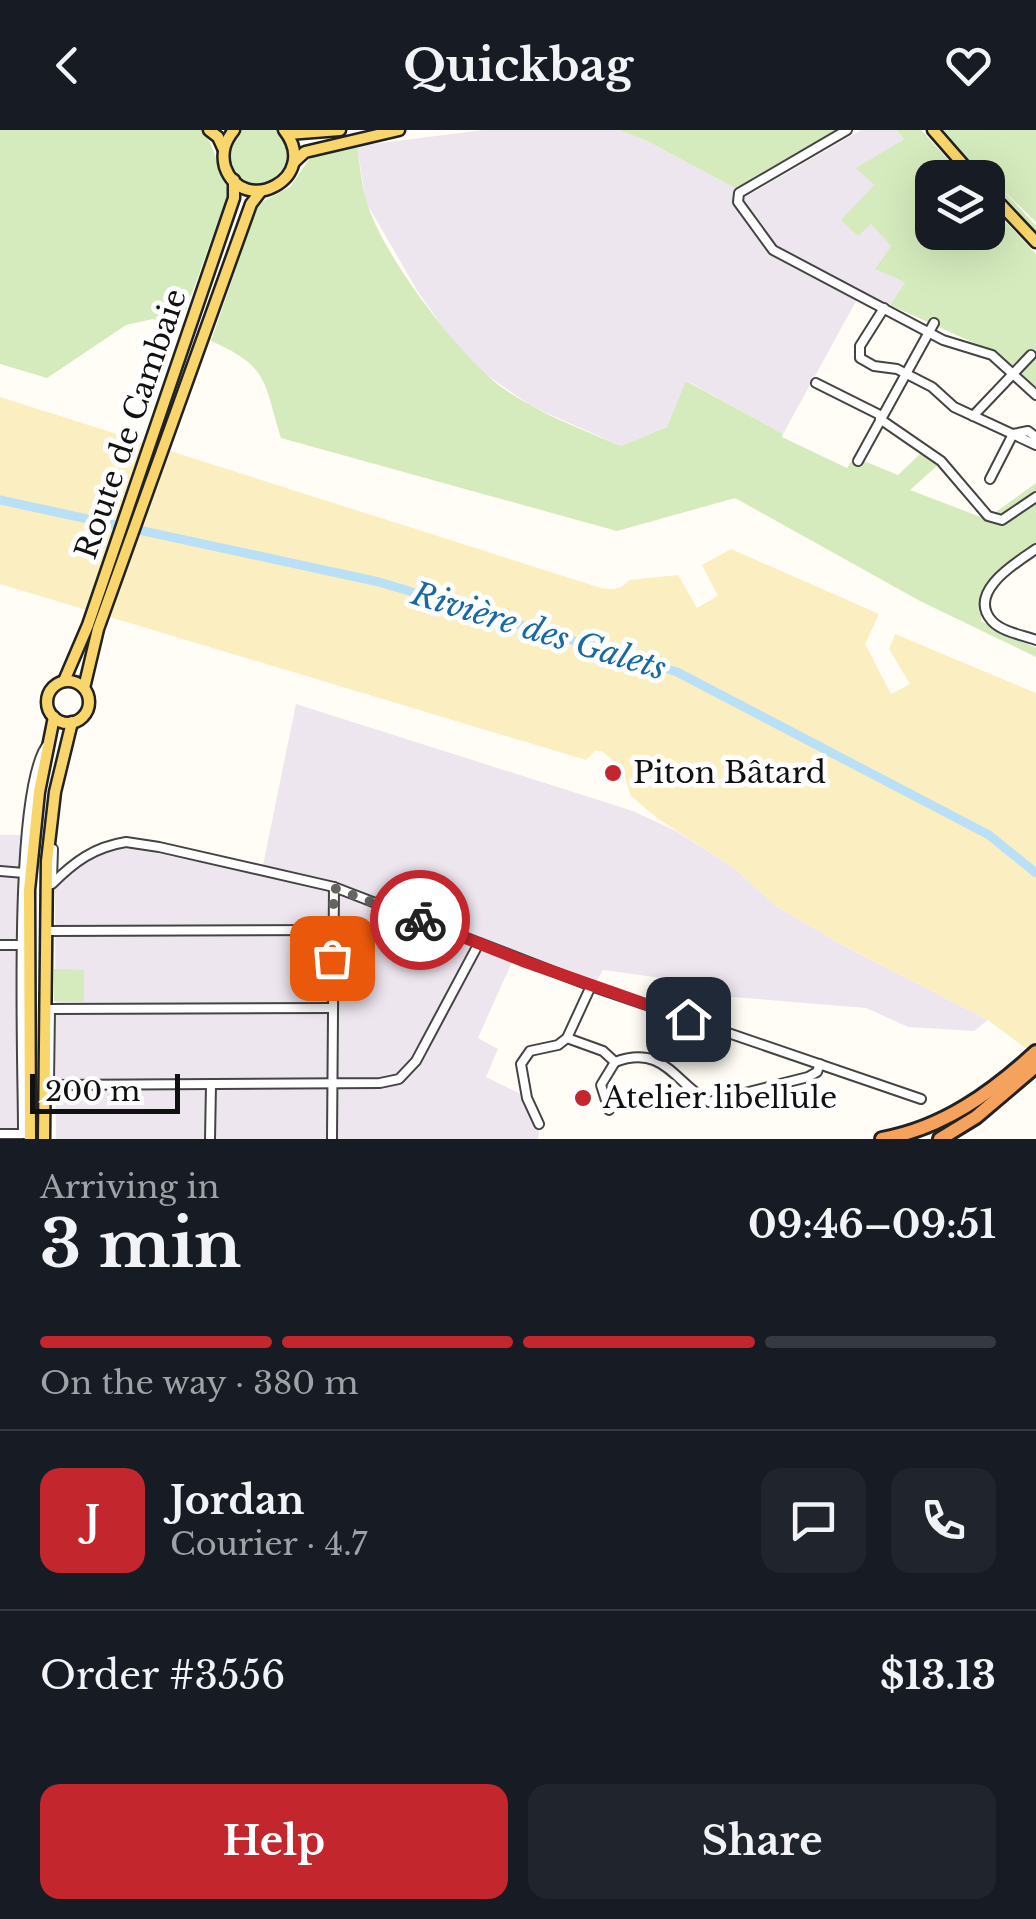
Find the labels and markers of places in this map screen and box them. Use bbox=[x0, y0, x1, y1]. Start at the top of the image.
place label: Piton Bâtard bbox=[633, 754, 826, 791]
marker: Piton Bâtard bbox=[602, 762, 624, 784]
pin bbox=[290, 916, 375, 1001]
pin bbox=[646, 977, 731, 1062]
place label: Atelier libellule bbox=[602, 1079, 837, 1116]
marker: Atelier libellule bbox=[572, 1087, 594, 1109]

